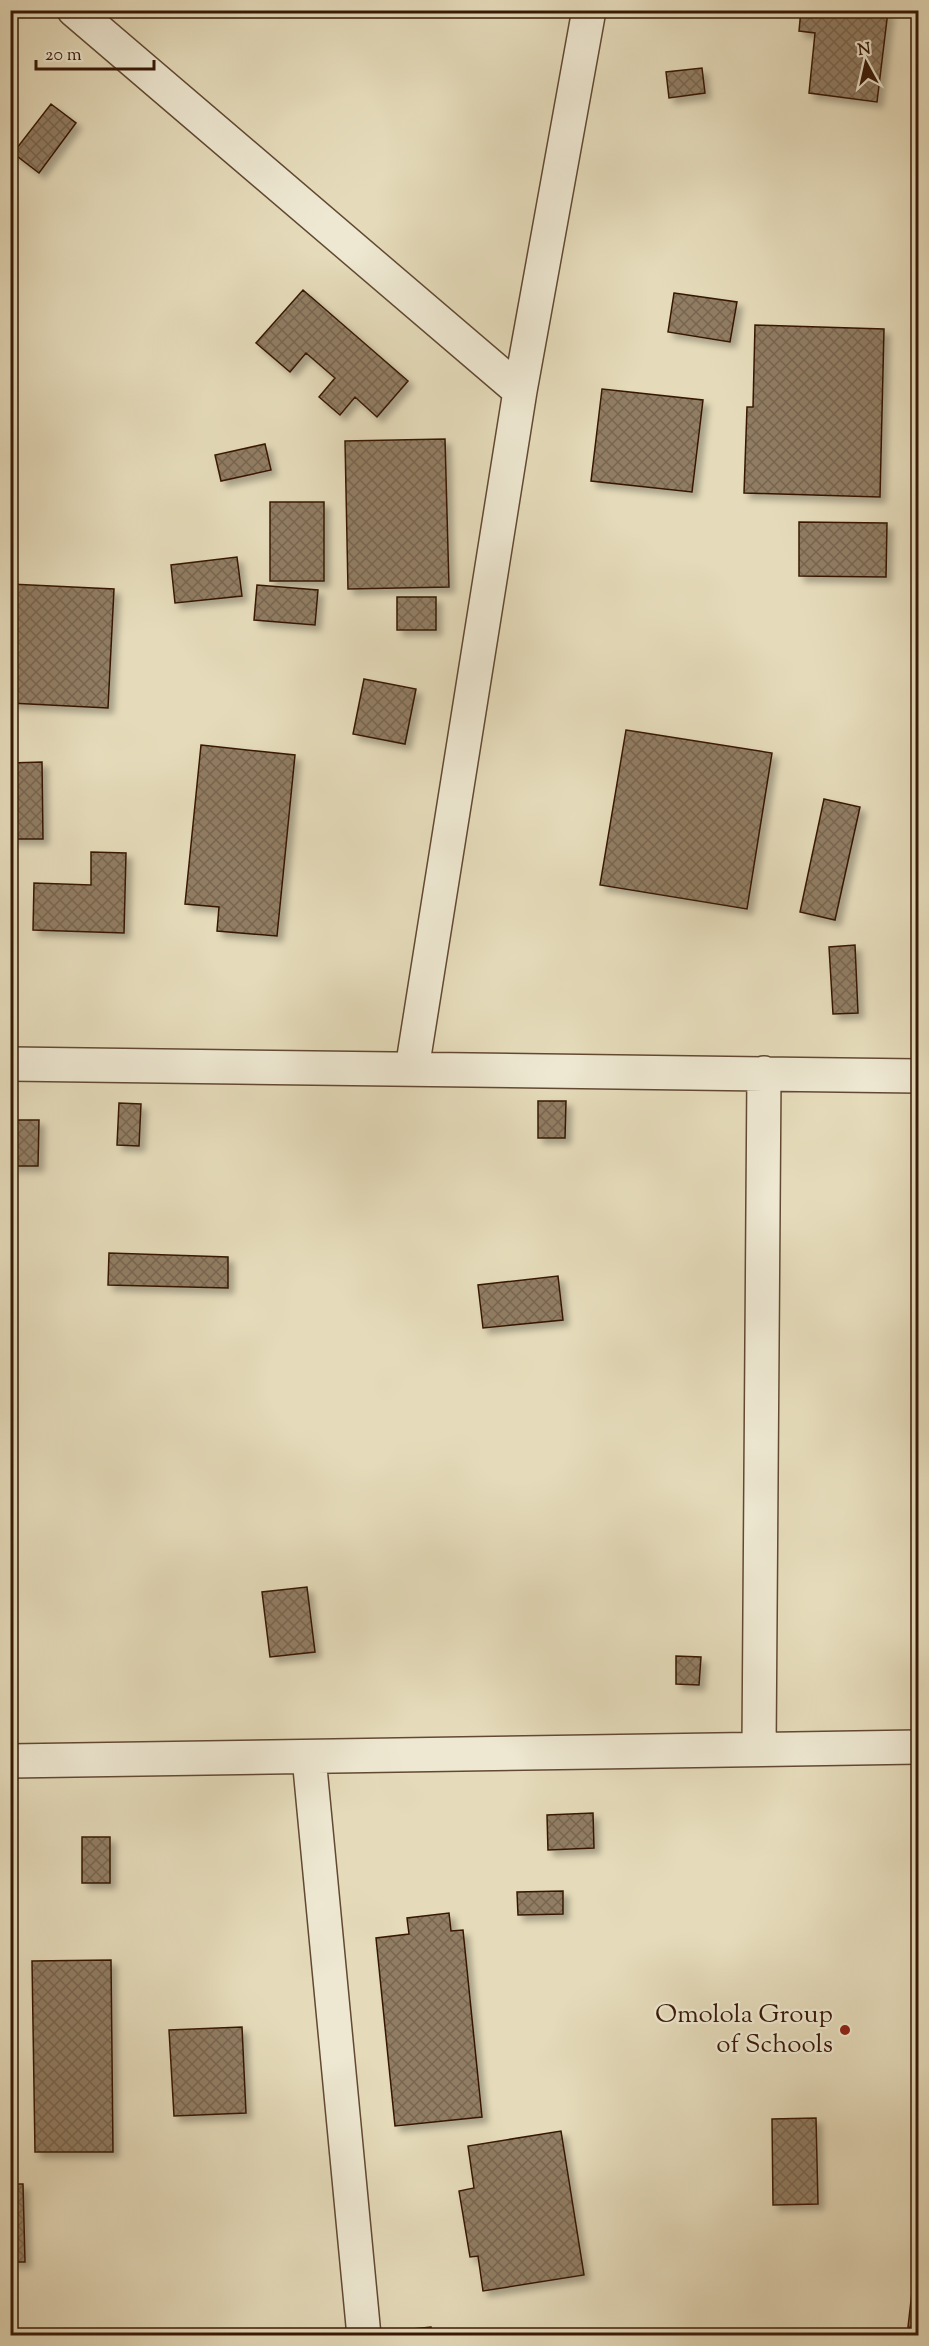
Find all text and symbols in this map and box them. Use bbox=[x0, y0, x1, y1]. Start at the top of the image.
scale bar bbox=[36, 33, 154, 71]
north arrow bbox=[836, 33, 896, 93]
text: N bbox=[856, 38, 872, 63]
text: 20 m bbox=[45, 43, 82, 69]
place label: Omolola Group of Schools bbox=[655, 1997, 833, 2064]
marker: Omolola Group of Schools bbox=[838, 2023, 852, 2037]

